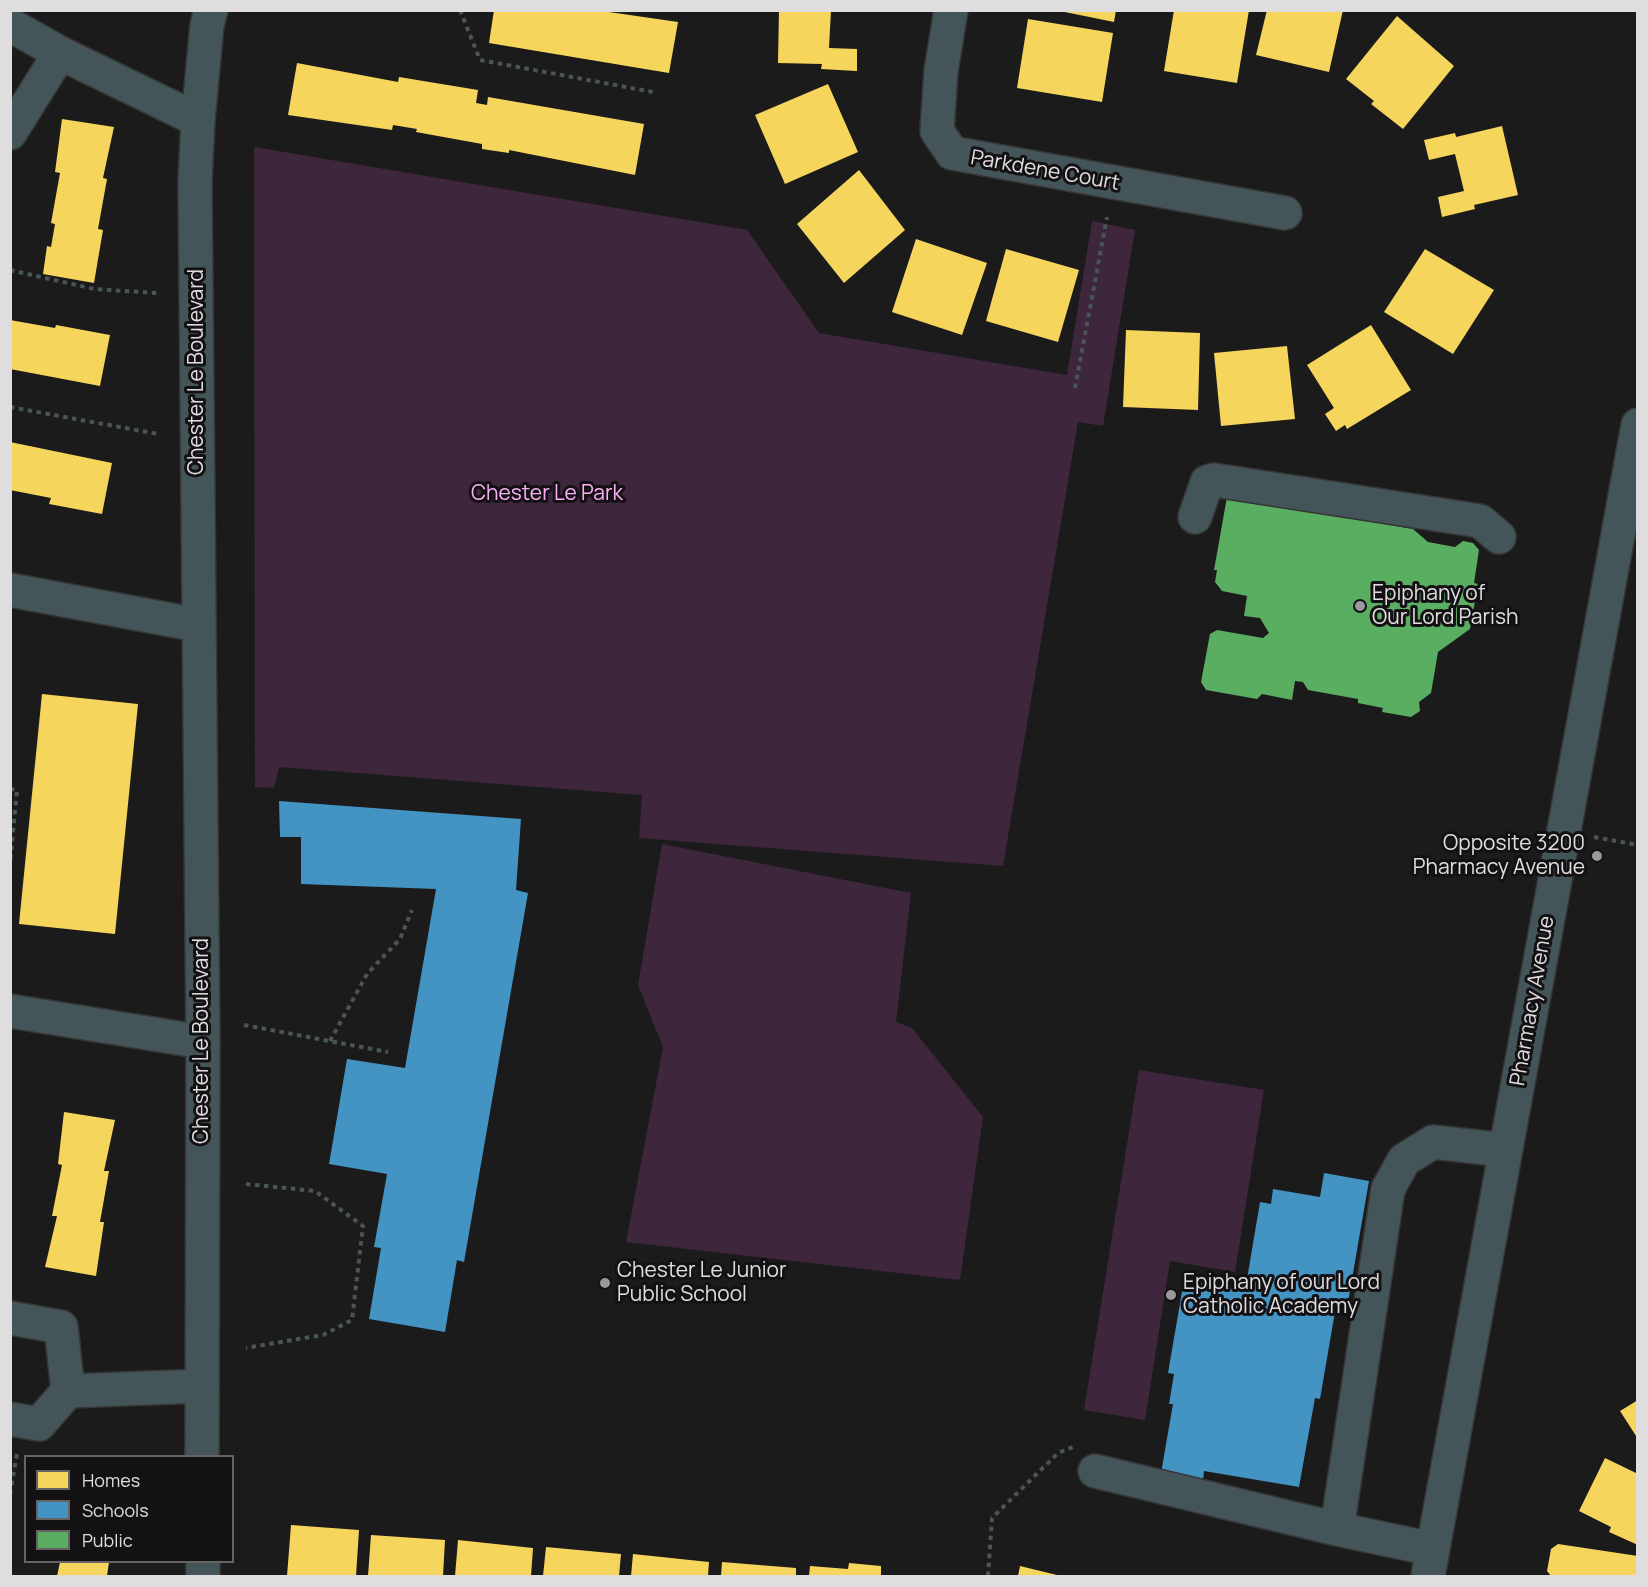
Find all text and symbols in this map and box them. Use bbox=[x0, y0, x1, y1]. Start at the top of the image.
street label: Parkdene Court bbox=[969, 145, 1121, 197]
street label: Chester Le Boulevard bbox=[184, 269, 210, 475]
park label: Chester Le Park bbox=[471, 481, 623, 507]
place label: Epiphany of Our Lord Parish bbox=[1372, 581, 1518, 631]
marker: Epiphany of Our Lord Parish bbox=[1353, 599, 1367, 613]
place label: Opposite 3200 Pharmacy Avenue bbox=[1413, 831, 1585, 881]
marker: Opposite 3200 Pharmacy Avenue bbox=[1590, 849, 1604, 863]
street label: Pharmacy Avenue bbox=[1506, 914, 1560, 1088]
street label: Chester Le Boulevard bbox=[189, 938, 215, 1144]
place label: Chester Le Junior Public School bbox=[617, 1258, 787, 1308]
place label: Epiphany of our Lord Catholic Academy bbox=[1183, 1270, 1380, 1320]
marker: Chester Le Junior Public School bbox=[598, 1276, 612, 1290]
marker: Epiphany of our Lord Catholic Academy bbox=[1164, 1288, 1178, 1302]
legend bbox=[24, 1455, 234, 1563]
text: Homes bbox=[82, 1468, 140, 1492]
text: Schools bbox=[82, 1498, 149, 1522]
text: Public bbox=[82, 1528, 133, 1552]

